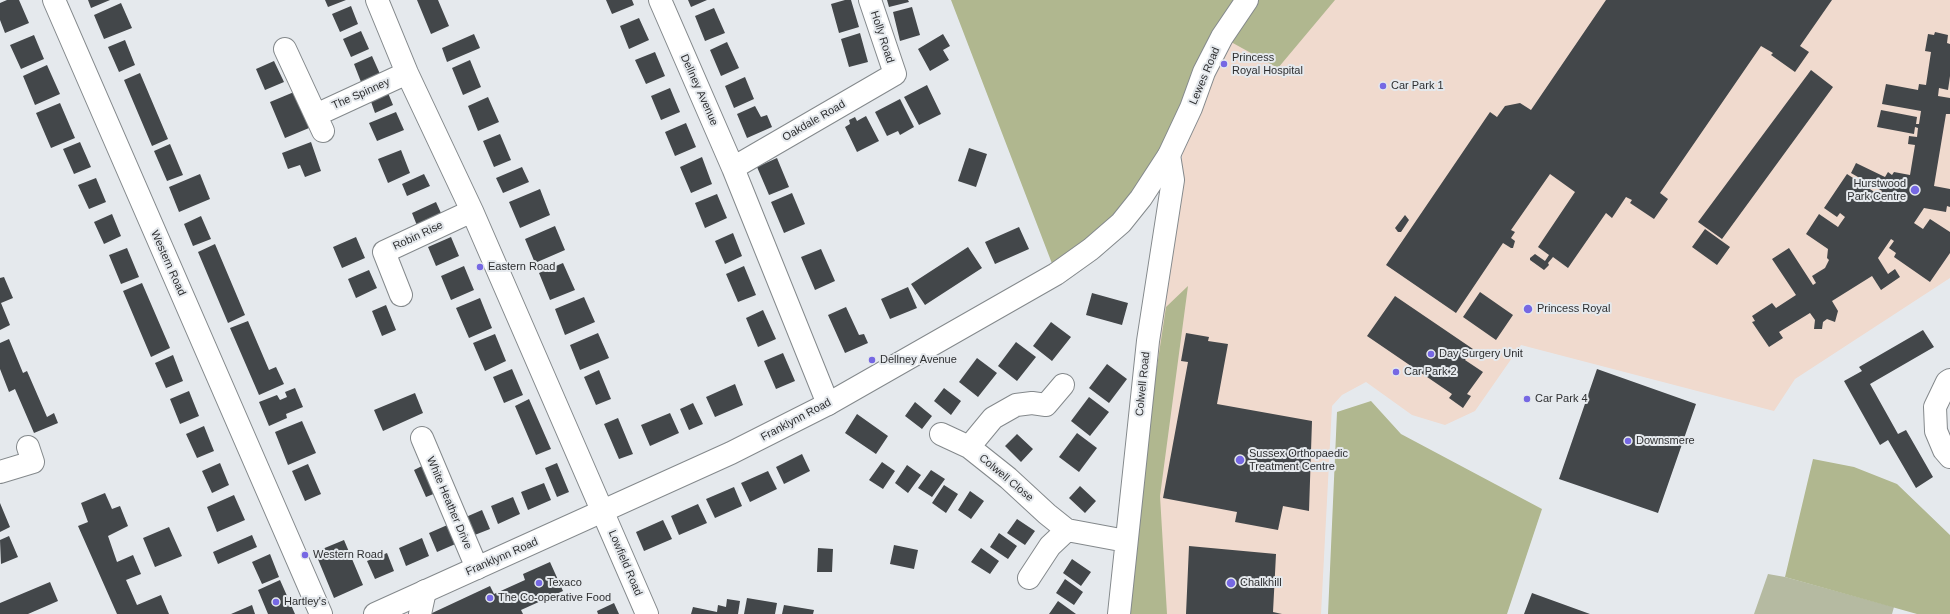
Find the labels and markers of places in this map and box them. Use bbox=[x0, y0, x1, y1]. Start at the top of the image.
place label: Princess Royal Hospital bbox=[1232, 51, 1303, 77]
marker: Princess Royal Hospital bbox=[1219, 59, 1229, 69]
place label: Car Park 1 bbox=[1391, 79, 1444, 93]
marker: Car Park 1 bbox=[1378, 81, 1388, 91]
place label: Hurstwood Park Centre bbox=[1847, 177, 1906, 203]
marker: Hurstwood Park Centre bbox=[1909, 184, 1921, 196]
place label: Eastern Road bbox=[488, 260, 555, 274]
marker: Eastern Road bbox=[475, 262, 485, 272]
place label: Princess Royal bbox=[1537, 302, 1610, 316]
marker: Princess Royal bbox=[1522, 303, 1534, 315]
place label: Day Surgery Unit bbox=[1439, 347, 1523, 361]
marker: Day Surgery Unit bbox=[1426, 349, 1436, 359]
place label: Dellney Avenue bbox=[880, 353, 957, 367]
marker: Dellney Avenue bbox=[867, 355, 877, 365]
place label: Car Park 2 bbox=[1404, 365, 1457, 379]
marker: Car Park 2 bbox=[1391, 367, 1401, 377]
place label: Car Park 4 bbox=[1535, 392, 1588, 406]
marker: Car Park 4 bbox=[1522, 394, 1532, 404]
place label: Downsmere bbox=[1636, 434, 1695, 448]
marker: Downsmere bbox=[1623, 436, 1633, 446]
place label: Sussex Orthopaedic Treatment Centre bbox=[1249, 447, 1348, 473]
marker: Sussex Orthopaedic Treatment Centre bbox=[1234, 454, 1246, 466]
place label: Western Road bbox=[313, 548, 383, 562]
marker: Western Road bbox=[300, 550, 310, 560]
place label: Texaco bbox=[547, 576, 582, 590]
place label: Chalkhill bbox=[1240, 576, 1282, 590]
marker: Chalkhill bbox=[1225, 577, 1237, 589]
marker: Texaco bbox=[534, 578, 544, 588]
place label: The Co-operative Food bbox=[498, 591, 611, 605]
marker: The Co-operative Food bbox=[485, 593, 495, 603]
place label: Hartley's bbox=[284, 595, 326, 609]
marker: Hartley's bbox=[271, 597, 281, 607]

